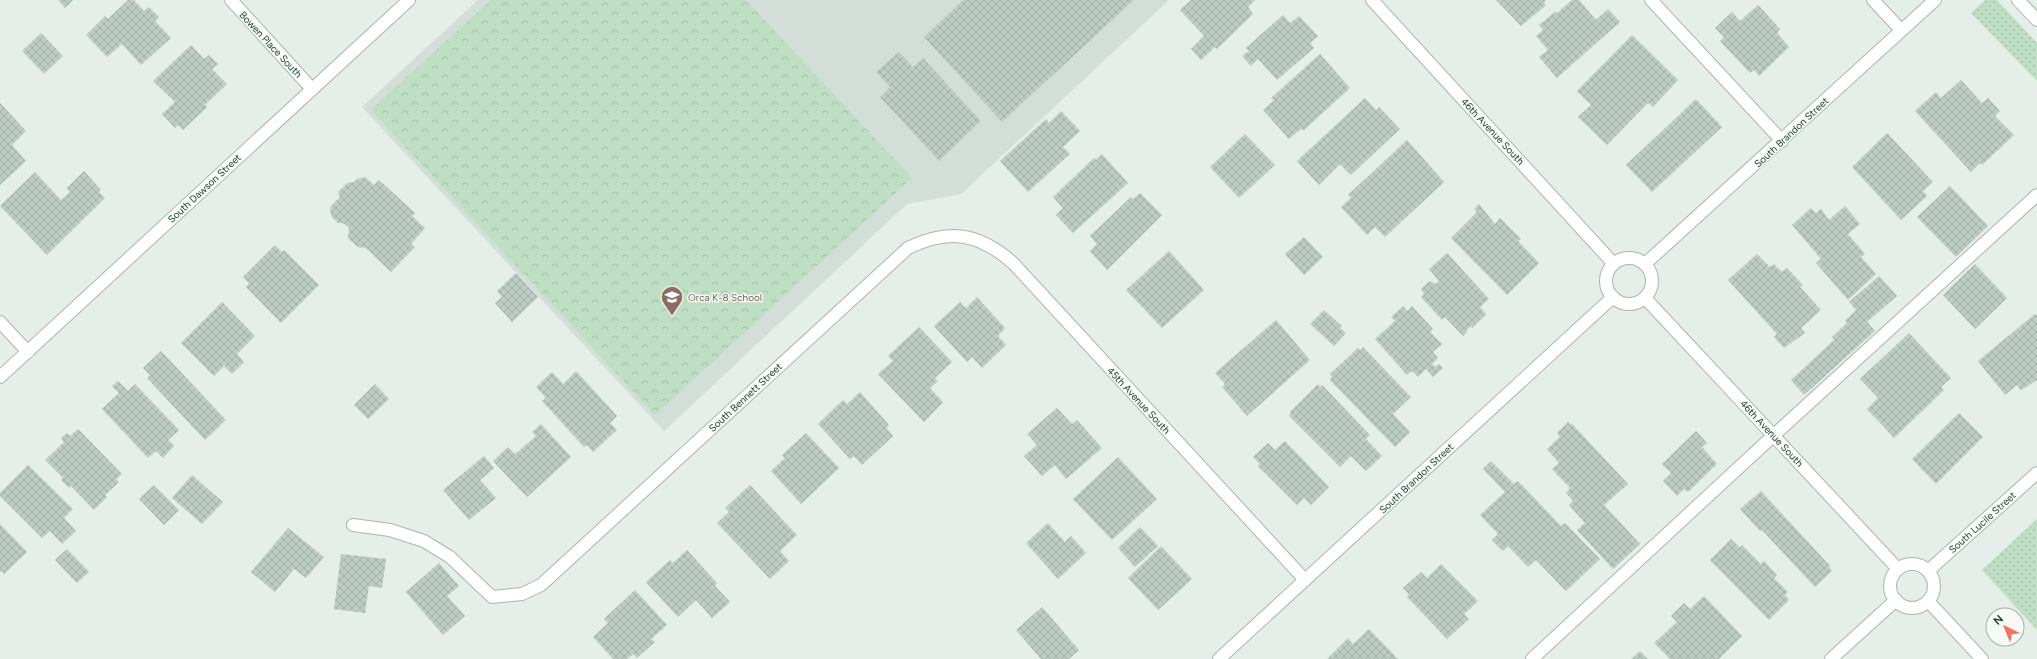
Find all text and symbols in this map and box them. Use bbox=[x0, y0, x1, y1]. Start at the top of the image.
street label: Bowen Place South bbox=[236, 8, 305, 81]
street label: South Brandon Street bbox=[1751, 94, 1831, 170]
street label: 46th Avenue South bbox=[1458, 95, 1527, 168]
street label: South Dawson Street bbox=[165, 151, 244, 226]
school or university icon: Orca K-8 School bbox=[659, 284, 685, 317]
place label: Orca K-8 School bbox=[688, 291, 762, 304]
street label: South Bennett Street bbox=[706, 360, 785, 435]
street label: 45th Avenue South bbox=[1104, 364, 1173, 437]
street label: 46th Avenue South bbox=[1737, 397, 1806, 470]
street label: South Brandon Street bbox=[1376, 440, 1456, 516]
street label: South Lucile Street bbox=[1946, 489, 2019, 556]
north arrow bbox=[1985, 607, 2025, 647]
text: N bbox=[1991, 612, 2006, 628]

